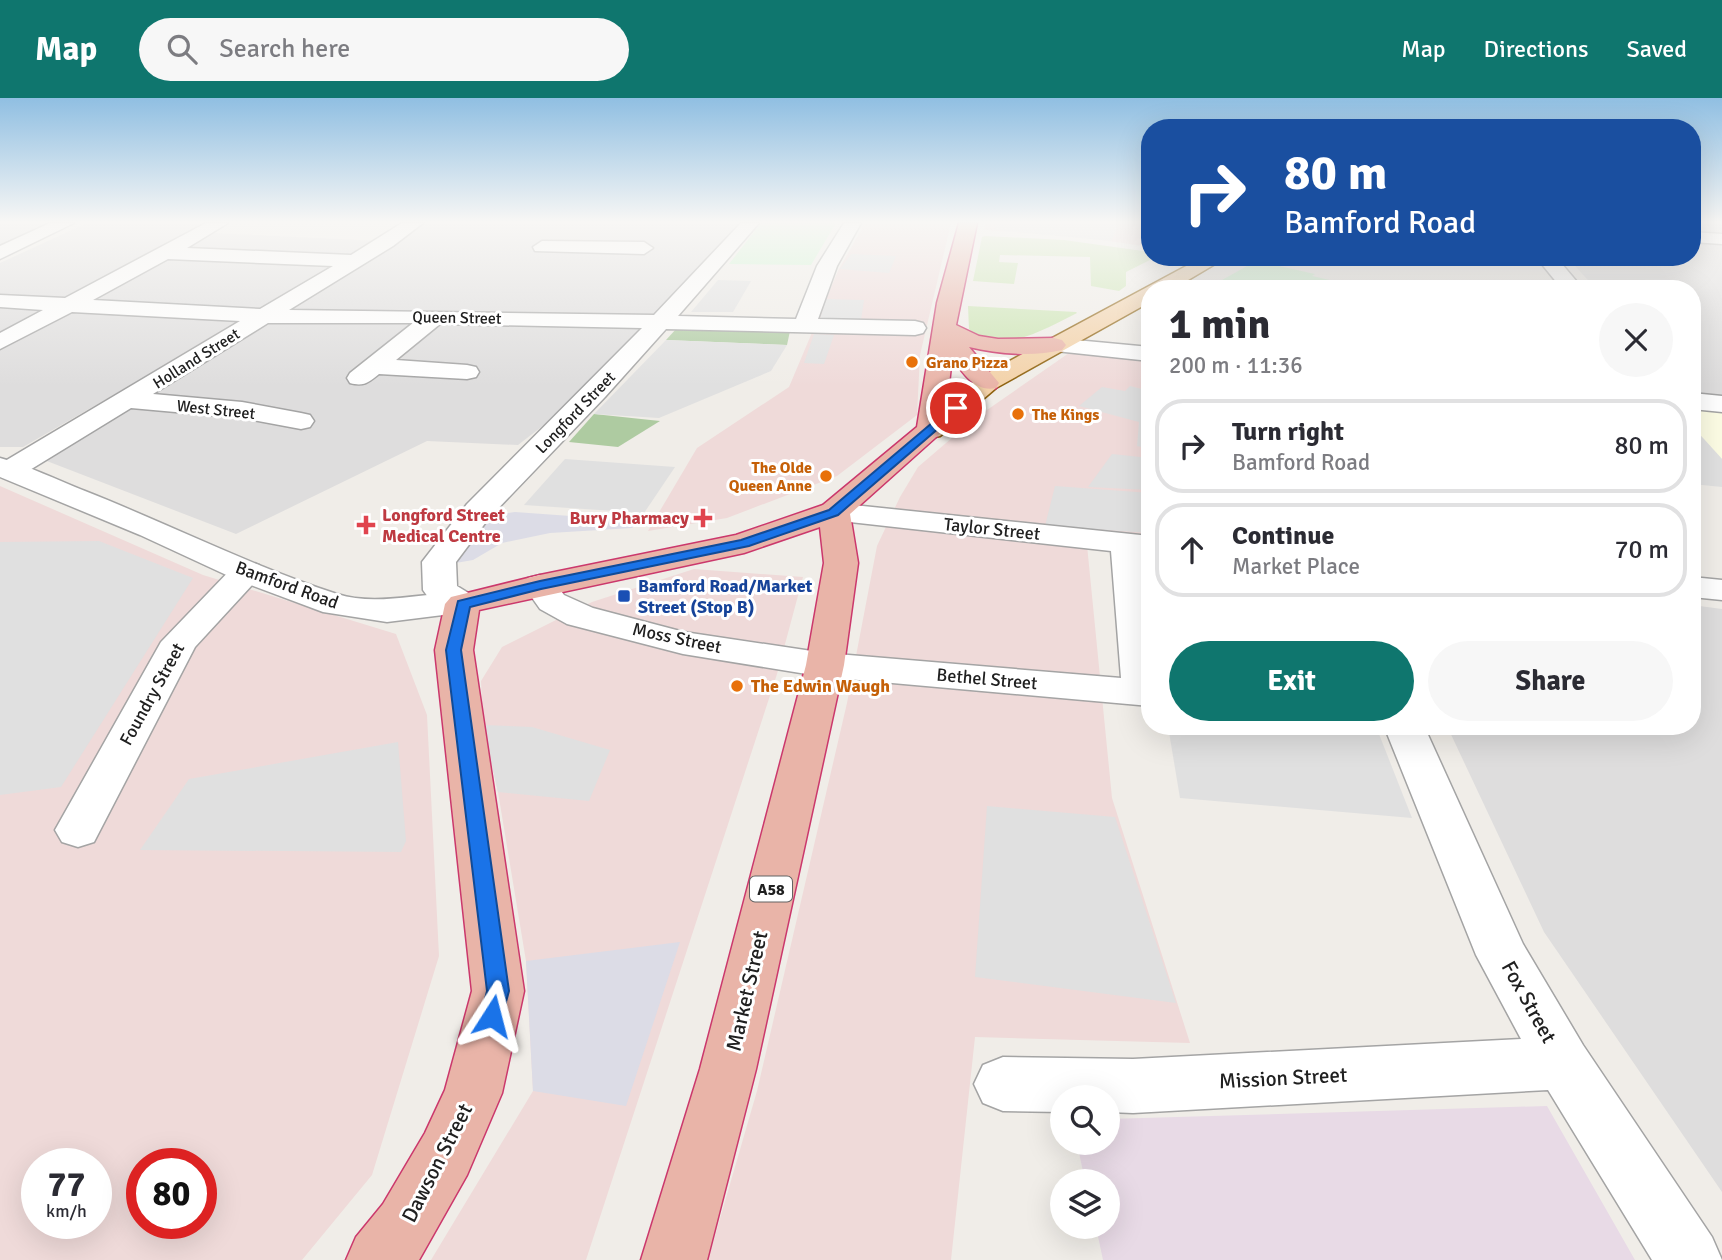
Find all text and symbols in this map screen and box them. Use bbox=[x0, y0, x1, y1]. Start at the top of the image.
search box bbox=[139, 18, 629, 81]
text: Map bbox=[35, 29, 97, 70]
icon: search bbox=[163, 30, 201, 68]
text: Search here bbox=[219, 33, 350, 65]
text: Map bbox=[1401, 34, 1446, 64]
text: Directions bbox=[1484, 34, 1589, 64]
text: Saved bbox=[1627, 34, 1687, 64]
text: 80 m bbox=[1284, 143, 1387, 203]
icon: right bbox=[1169, 147, 1260, 238]
text: Bamford Road bbox=[1284, 203, 1476, 242]
text: 1 min bbox=[1169, 299, 1270, 350]
button: close bbox=[1599, 303, 1673, 377]
street label: Queen Street bbox=[412, 307, 502, 329]
street label: Holland Street bbox=[149, 324, 244, 394]
text: 200 m · 11:36 bbox=[1169, 351, 1303, 380]
place label: Grano Pizza bbox=[926, 353, 1008, 373]
marker: Grano Pizza bbox=[904, 354, 920, 370]
street label: Longford Street bbox=[532, 367, 620, 458]
pin bbox=[926, 378, 986, 438]
icon: arrive bbox=[937, 389, 975, 427]
street label: West Street bbox=[176, 396, 257, 424]
place label: The Kings bbox=[1032, 405, 1099, 425]
marker: The Kings bbox=[1010, 406, 1026, 422]
text: Turn right bbox=[1232, 416, 1344, 448]
icon: right bbox=[1173, 427, 1211, 465]
text: 80 m bbox=[1614, 430, 1669, 462]
text: Bamford Road bbox=[1232, 448, 1370, 477]
place label: The Olde Queen Anne bbox=[729, 458, 812, 496]
marker: The Olde Queen Anne bbox=[818, 468, 834, 484]
place label: Longford Street Medical Centre bbox=[382, 504, 505, 547]
place label: Bury Pharmacy bbox=[569, 507, 689, 529]
marker: Bury Pharmacy bbox=[695, 510, 711, 526]
street label: Taylor Street bbox=[943, 513, 1041, 545]
marker: Longford Street Medical Centre bbox=[356, 515, 376, 535]
text: Continue bbox=[1232, 520, 1334, 552]
icon: ahead bbox=[1173, 531, 1211, 569]
text: 70 m bbox=[1614, 534, 1669, 566]
text: Market Place bbox=[1232, 552, 1360, 581]
street label: Bamford Road bbox=[232, 556, 342, 614]
place label: Bamford Road/Market Street (Stop B) bbox=[638, 575, 813, 618]
marker: Bamford Road/Market Street (Stop B) bbox=[616, 588, 632, 604]
street label: Moss Street bbox=[630, 618, 724, 658]
street label: Foundry Street bbox=[115, 639, 189, 749]
button: Exit bbox=[1169, 641, 1414, 721]
button: Share bbox=[1428, 641, 1673, 721]
street label: Bethel Street bbox=[936, 664, 1038, 694]
place label: The Edwin Waugh bbox=[751, 675, 890, 697]
marker: The Edwin Waugh bbox=[729, 678, 745, 694]
road number: A58 bbox=[750, 876, 792, 902]
street label: Market Street bbox=[721, 928, 773, 1054]
street label: Fox Street bbox=[1496, 956, 1562, 1048]
position arrow bbox=[455, 979, 529, 1053]
street label: Mission Street bbox=[1218, 1062, 1348, 1094]
map controls bbox=[1050, 1085, 1120, 1239]
button: search bbox=[1050, 1085, 1120, 1155]
street label: Dawson Street bbox=[396, 1099, 478, 1227]
speed limit sign: 80 bbox=[126, 1148, 217, 1239]
text: 77 bbox=[48, 1163, 85, 1206]
button: layers bbox=[1050, 1169, 1120, 1239]
text: km/h bbox=[46, 1200, 87, 1222]

